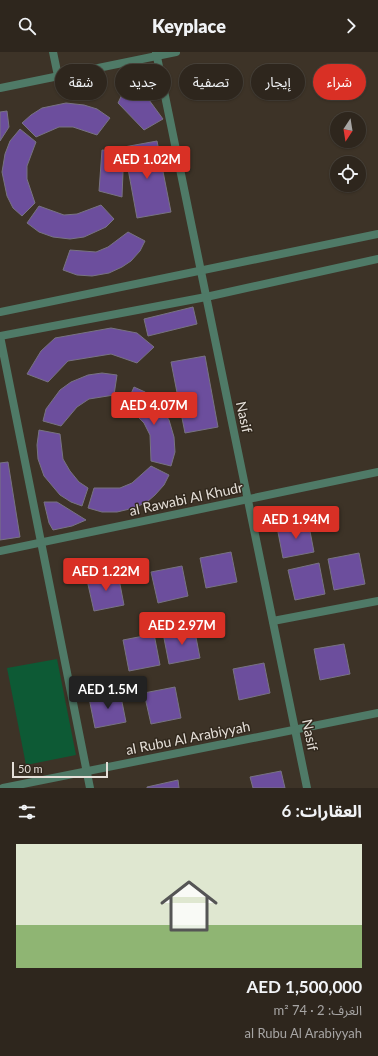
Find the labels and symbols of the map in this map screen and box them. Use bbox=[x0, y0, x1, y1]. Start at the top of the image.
north arrow bbox=[330, 112, 366, 148]
pin: AED 1.02M bbox=[101, 146, 193, 180]
pin: AED 4.07M bbox=[108, 392, 200, 426]
street label: Nasif bbox=[233, 400, 256, 434]
street label: al Rawabi Al Khudr bbox=[128, 478, 244, 519]
pin: AED 1.94M bbox=[250, 506, 342, 540]
pin: AED 1.22M bbox=[60, 558, 152, 592]
pin: AED 2.97M bbox=[136, 612, 228, 646]
pin: AED 1.5M bbox=[67, 676, 149, 710]
street label: al Rubu Al Arabiyyah bbox=[124, 717, 252, 758]
street label: Nasif bbox=[299, 718, 322, 752]
scale bar bbox=[12, 760, 108, 779]

